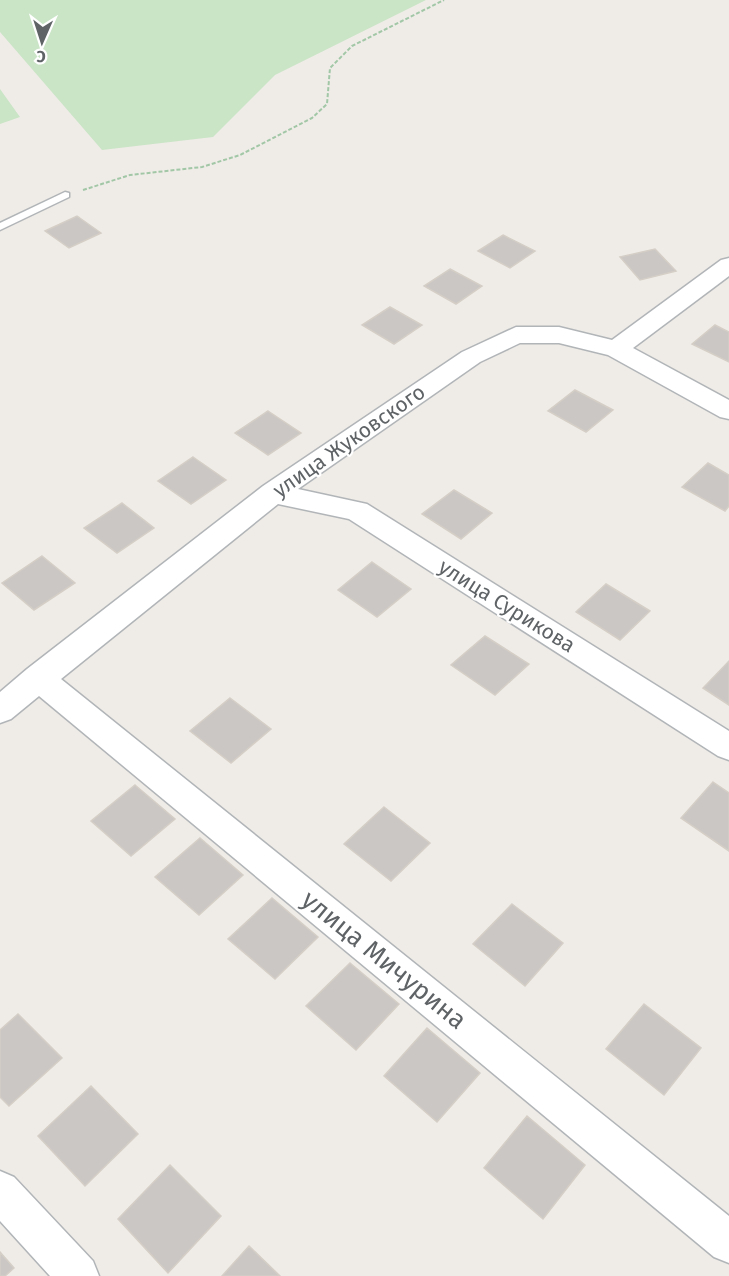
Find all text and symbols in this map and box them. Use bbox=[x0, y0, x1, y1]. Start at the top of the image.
north arrow bbox=[12, 12, 72, 72]
text: С bbox=[35, 47, 46, 66]
street label: улица Жуковского bbox=[268, 379, 430, 503]
street label: улица Сурикова bbox=[434, 554, 580, 658]
street label: улица Мичурина bbox=[295, 884, 473, 1036]

